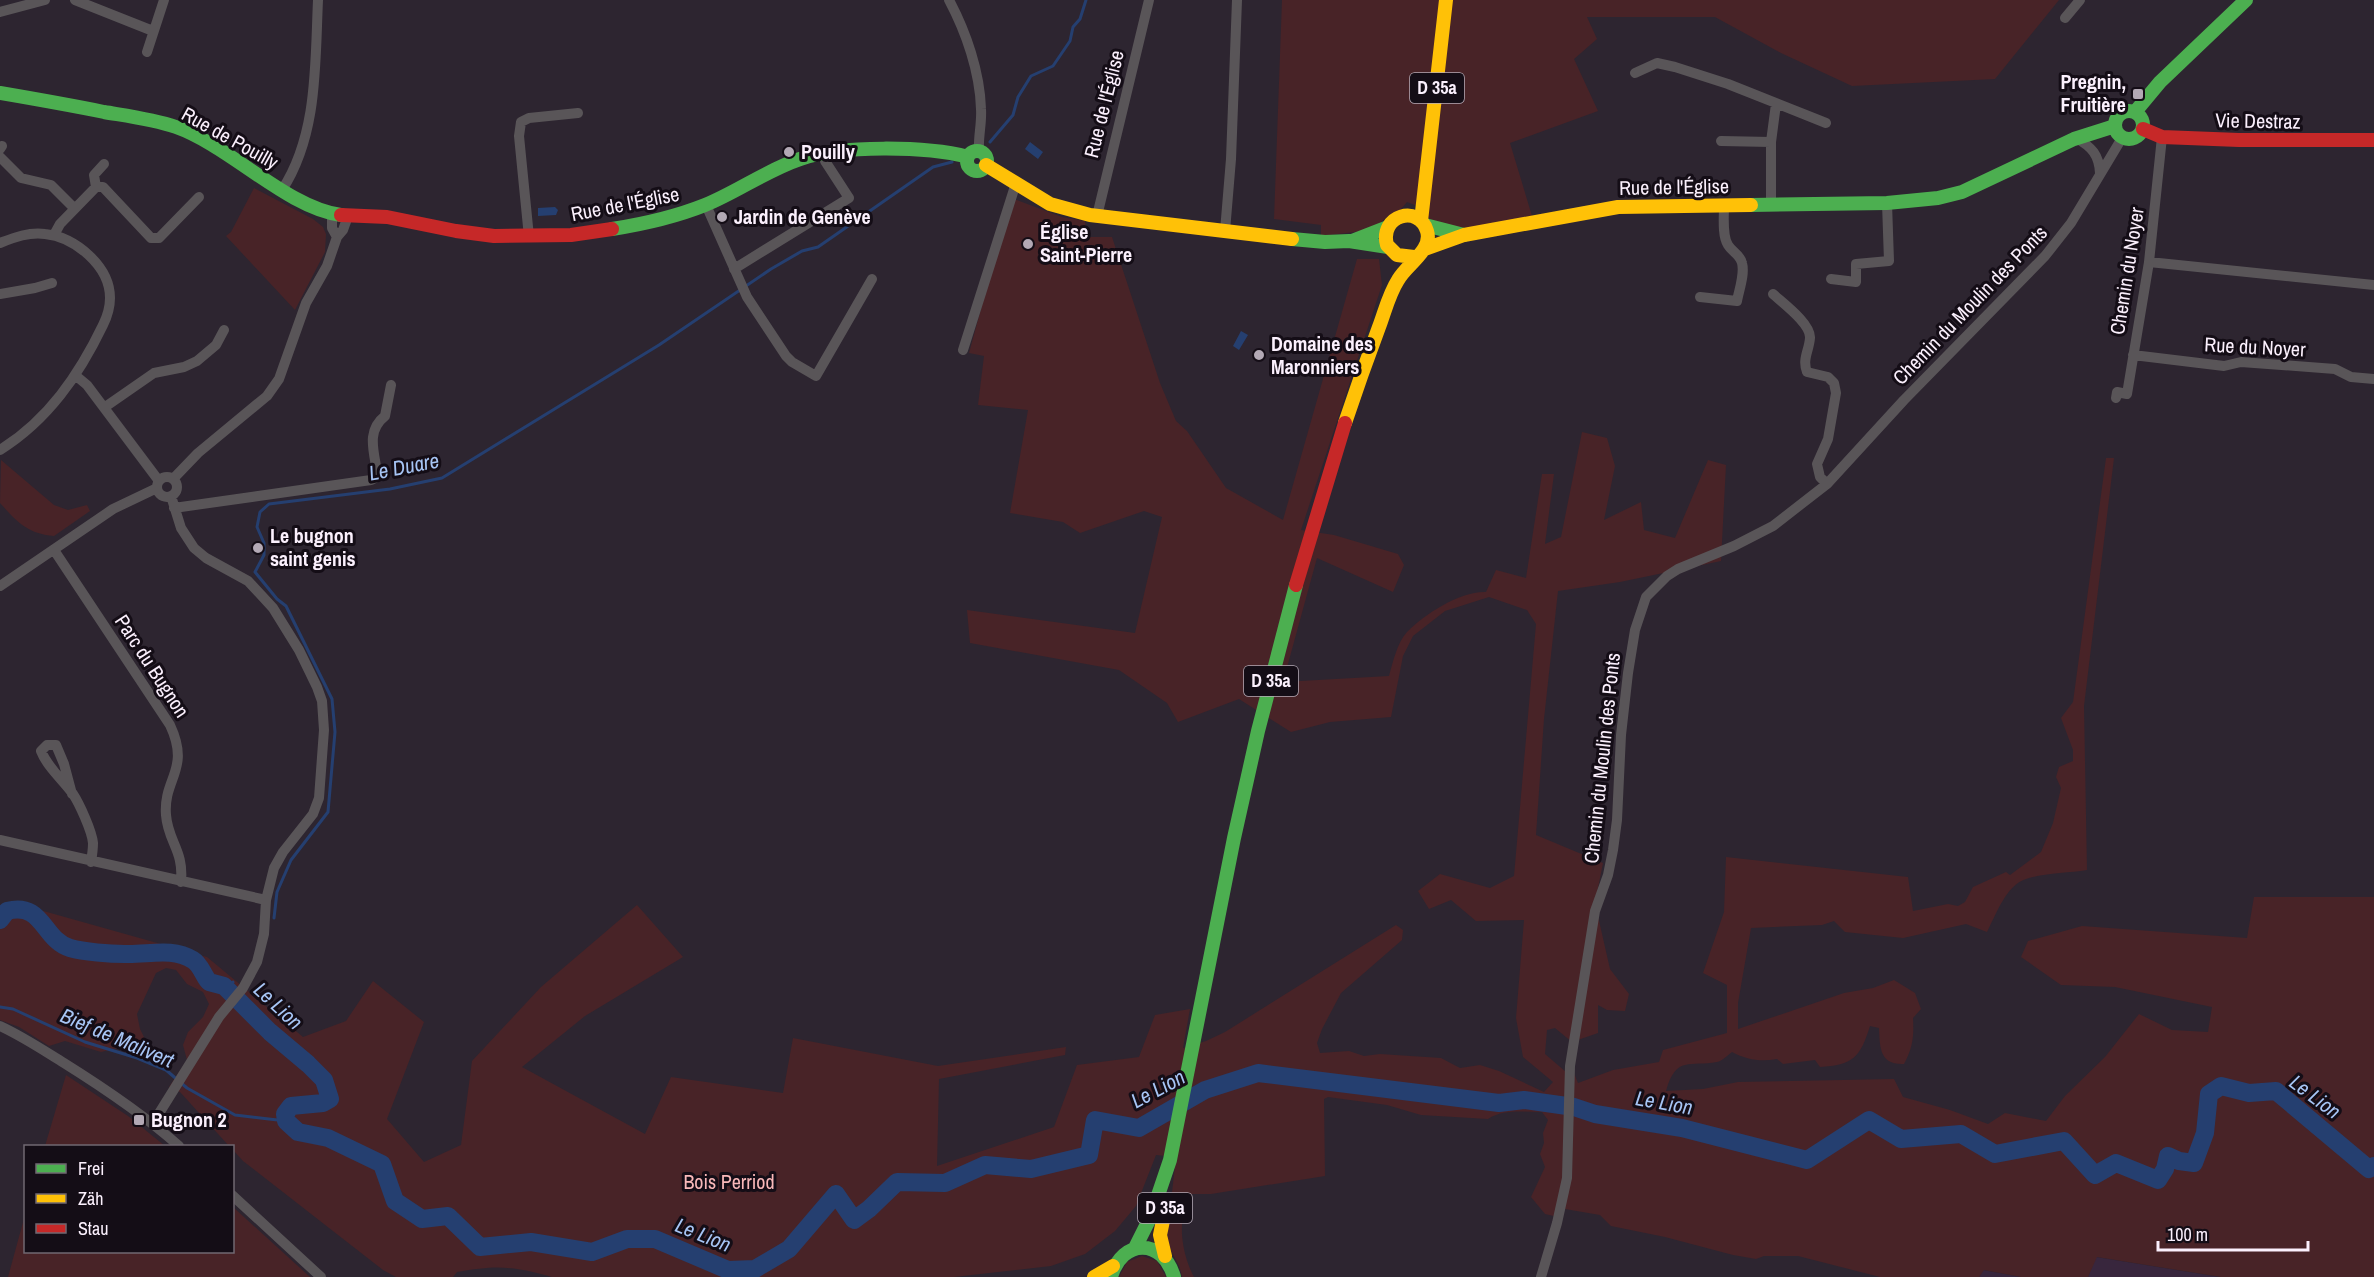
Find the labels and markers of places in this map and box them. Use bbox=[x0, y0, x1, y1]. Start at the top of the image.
place label: Pregnin, Fruitière bbox=[2060, 68, 2126, 118]
marker: Pregnin, Fruitière bbox=[2131, 87, 2145, 101]
place label: Pouilly bbox=[801, 138, 856, 165]
marker: Pouilly bbox=[782, 145, 796, 159]
place label: Jardin de Genève bbox=[734, 203, 871, 230]
marker: Jardin de Genève bbox=[715, 210, 729, 224]
place label: Église Saint-Pierre bbox=[1040, 218, 1132, 268]
marker: Église Saint-Pierre bbox=[1021, 237, 1035, 251]
place label: Domaine des Maronniers bbox=[1271, 330, 1373, 380]
marker: Domaine des Maronniers bbox=[1252, 348, 1266, 362]
place label: Le bugnon saint genis bbox=[270, 522, 356, 572]
marker: Le bugnon saint genis bbox=[251, 541, 265, 555]
place label: Bugnon 2 bbox=[151, 1106, 227, 1133]
marker: Bugnon 2 bbox=[132, 1113, 146, 1127]

